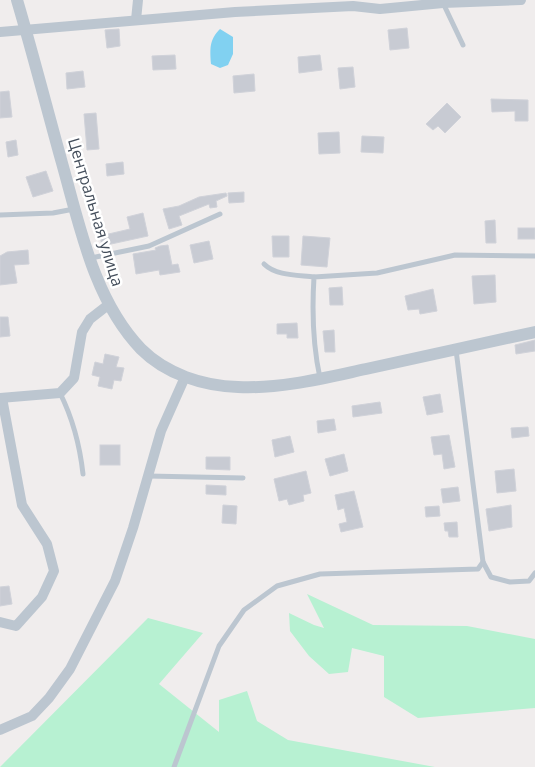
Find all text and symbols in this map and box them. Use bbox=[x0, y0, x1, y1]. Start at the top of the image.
street label: Центральная улица bbox=[63, 135, 129, 289]

